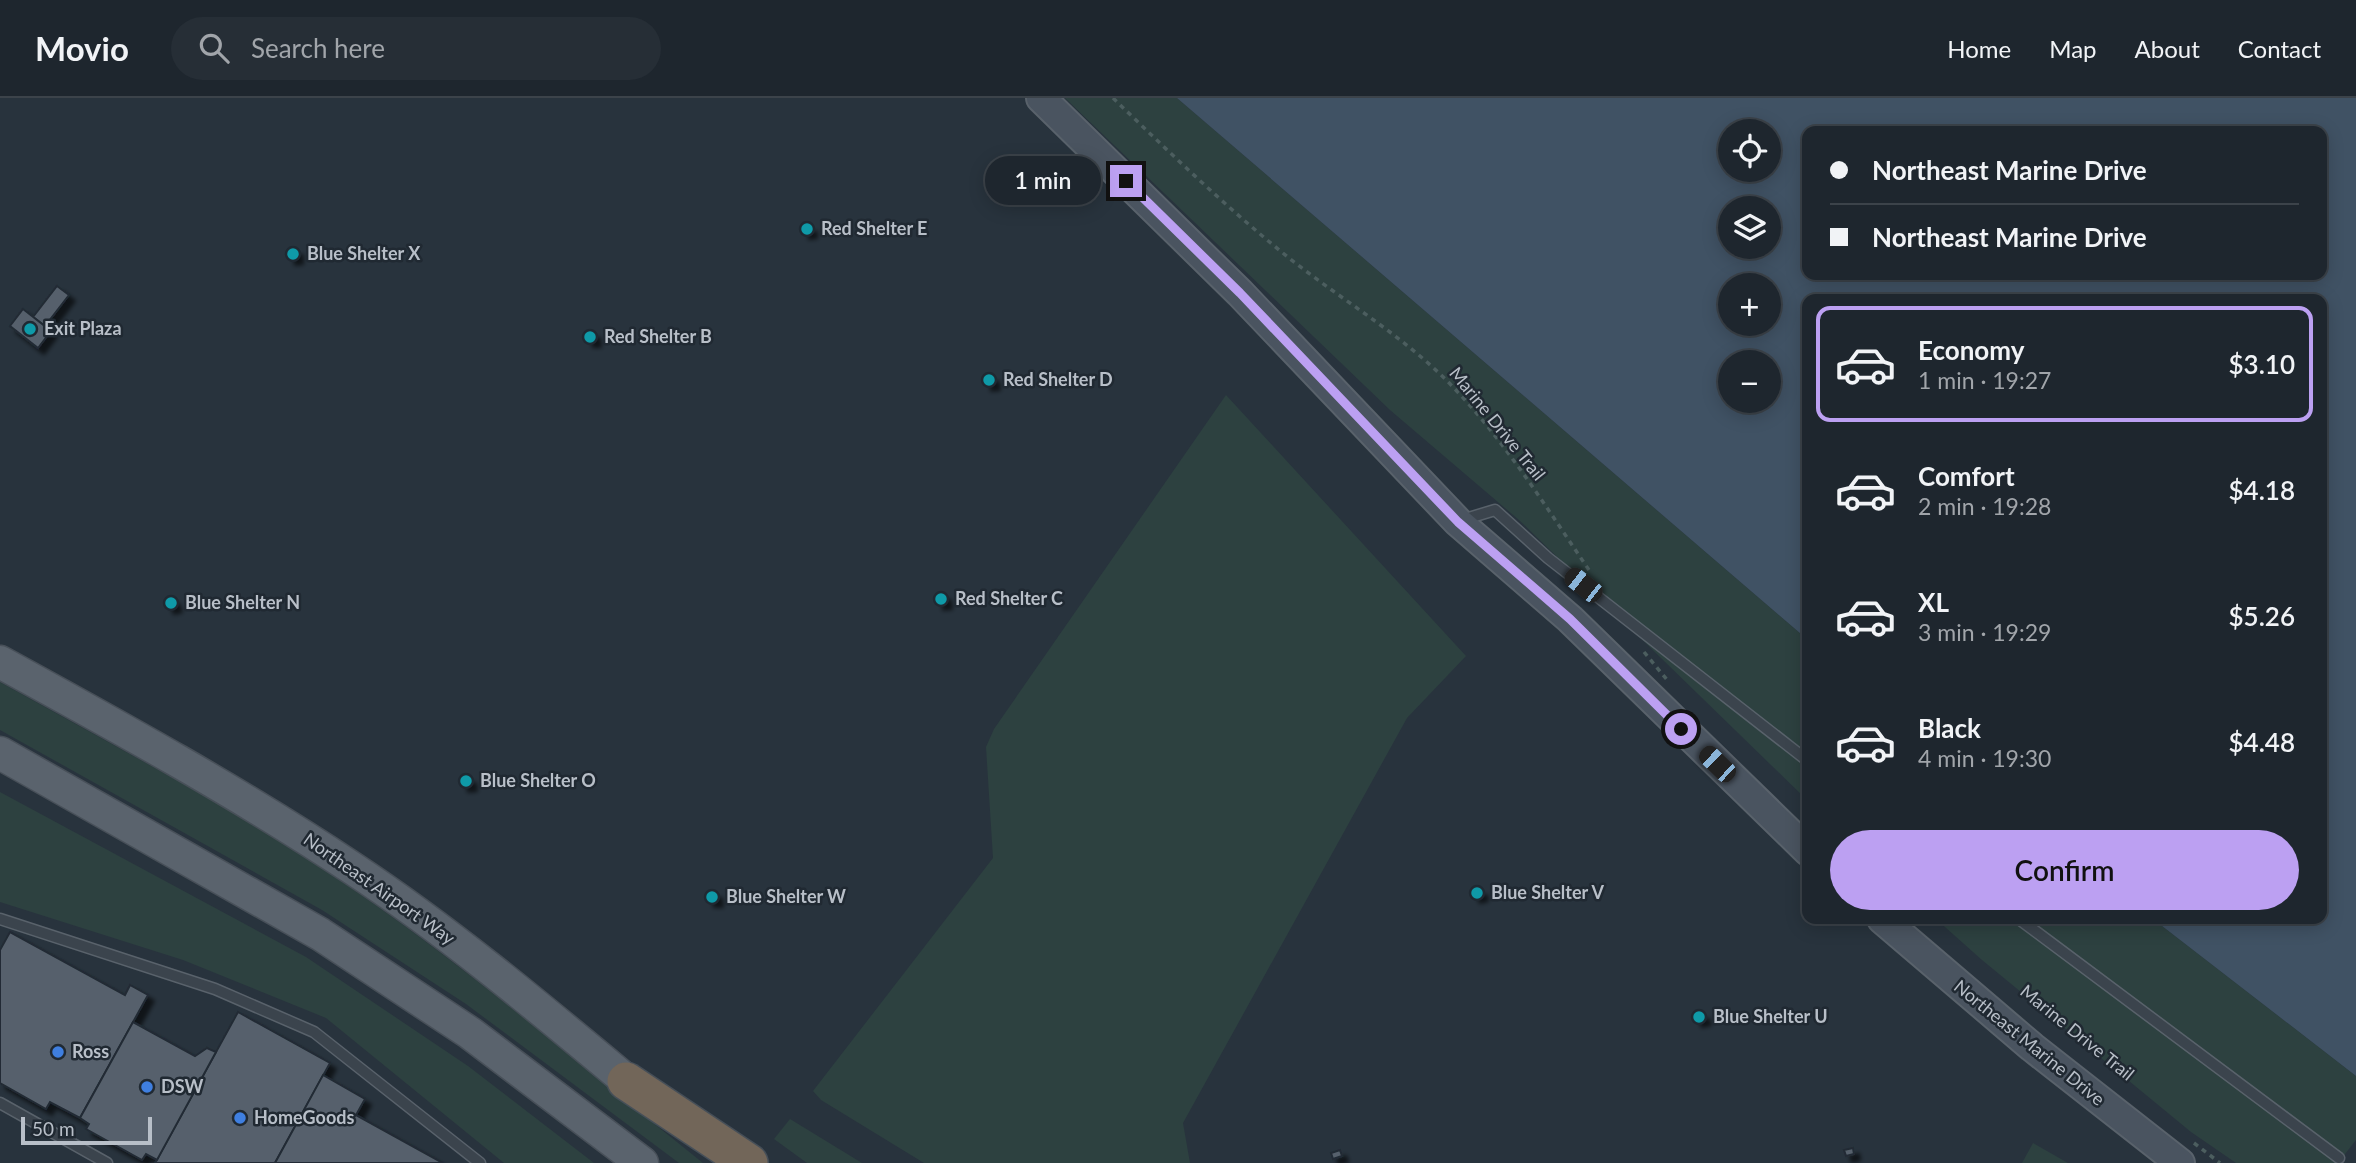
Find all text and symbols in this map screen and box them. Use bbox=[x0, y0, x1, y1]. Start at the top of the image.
search box bbox=[171, 17, 661, 80]
text: Movio bbox=[35, 28, 129, 68]
icon: search bbox=[195, 29, 233, 67]
text: Search here bbox=[251, 32, 385, 64]
text: Home bbox=[1947, 34, 2011, 63]
text: Map bbox=[2049, 34, 2097, 63]
text: About bbox=[2135, 34, 2200, 63]
text: Contact bbox=[2238, 34, 2321, 63]
map controls bbox=[1718, 119, 1781, 413]
button: locate bbox=[1718, 119, 1781, 182]
text: Northeast Marine Drive bbox=[1872, 154, 2147, 186]
callout: 1 min bbox=[986, 156, 1102, 206]
route end bbox=[1110, 165, 1142, 197]
text: 1 min bbox=[1015, 166, 1071, 194]
button: layers bbox=[1718, 196, 1781, 259]
place label: Red Shelter E bbox=[821, 217, 927, 239]
marker: Red Shelter E bbox=[799, 221, 815, 237]
text: Northeast Marine Drive bbox=[1872, 221, 2147, 253]
place label: Blue Shelter X bbox=[307, 242, 421, 264]
marker: Blue Shelter X bbox=[285, 246, 301, 262]
button: + bbox=[1718, 273, 1781, 336]
place label: Exit Plaza bbox=[44, 317, 122, 339]
marker: Exit Plaza bbox=[22, 321, 38, 337]
place label: Red Shelter B bbox=[604, 325, 712, 347]
marker: Red Shelter B bbox=[582, 329, 598, 345]
icon: car bbox=[1834, 333, 1897, 396]
text: Economy bbox=[1918, 334, 2024, 366]
text: $3.10 bbox=[2229, 348, 2295, 380]
button: − bbox=[1718, 350, 1781, 413]
street label: Marine Drive Trail bbox=[1445, 362, 1550, 485]
text: 1 min · 19:27 bbox=[1918, 366, 2051, 394]
place label: Red Shelter D bbox=[1003, 368, 1113, 390]
marker: Red Shelter D bbox=[981, 372, 997, 388]
icon: car bbox=[1834, 459, 1897, 522]
text: Comfort bbox=[1918, 460, 2015, 492]
text: $4.18 bbox=[2229, 474, 2295, 506]
text: 2 min · 19:28 bbox=[1918, 492, 2051, 520]
car bbox=[1560, 564, 1607, 606]
icon: car bbox=[1834, 585, 1897, 648]
text: XL bbox=[1918, 586, 1949, 618]
place label: Red Shelter C bbox=[955, 587, 1063, 609]
place label: Blue Shelter N bbox=[185, 591, 300, 613]
marker: Red Shelter C bbox=[933, 591, 949, 607]
marker: Blue Shelter N bbox=[163, 595, 179, 611]
text: $5.26 bbox=[2229, 600, 2295, 632]
text: 3 min · 19:29 bbox=[1918, 618, 2051, 646]
icon: car bbox=[1834, 711, 1897, 774]
text: Black bbox=[1918, 712, 1981, 744]
route start bbox=[1665, 713, 1697, 745]
text: $4.48 bbox=[2229, 726, 2295, 758]
car bbox=[1695, 742, 1740, 786]
text: 4 min · 19:30 bbox=[1918, 744, 2051, 772]
place label: Blue Shelter O bbox=[480, 769, 596, 791]
marker: Blue Shelter O bbox=[458, 773, 474, 789]
street label: Northeast Airport Way bbox=[300, 828, 460, 949]
button: Confirm bbox=[1830, 830, 2299, 910]
place label: Blue Shelter V bbox=[1491, 881, 1605, 903]
place label: Blue Shelter W bbox=[726, 885, 846, 907]
marker: Blue Shelter V bbox=[1469, 885, 1485, 901]
marker: Blue Shelter W bbox=[704, 889, 720, 905]
street label: Northeast Marine Drive bbox=[1950, 975, 2109, 1110]
street label: Marine Drive Trail bbox=[2016, 980, 2139, 1085]
place label: Blue Shelter U bbox=[1713, 1005, 1828, 1027]
marker: Blue Shelter U bbox=[1691, 1009, 1707, 1025]
place label: Ross bbox=[72, 1040, 109, 1062]
marker: Ross bbox=[50, 1044, 66, 1060]
place label: DSW bbox=[161, 1075, 203, 1097]
marker: DSW bbox=[139, 1079, 155, 1095]
place label: HomeGoods bbox=[254, 1106, 354, 1128]
marker: HomeGoods bbox=[232, 1110, 248, 1126]
scale bar bbox=[21, 1114, 152, 1146]
text: 50 m bbox=[32, 1117, 75, 1140]

